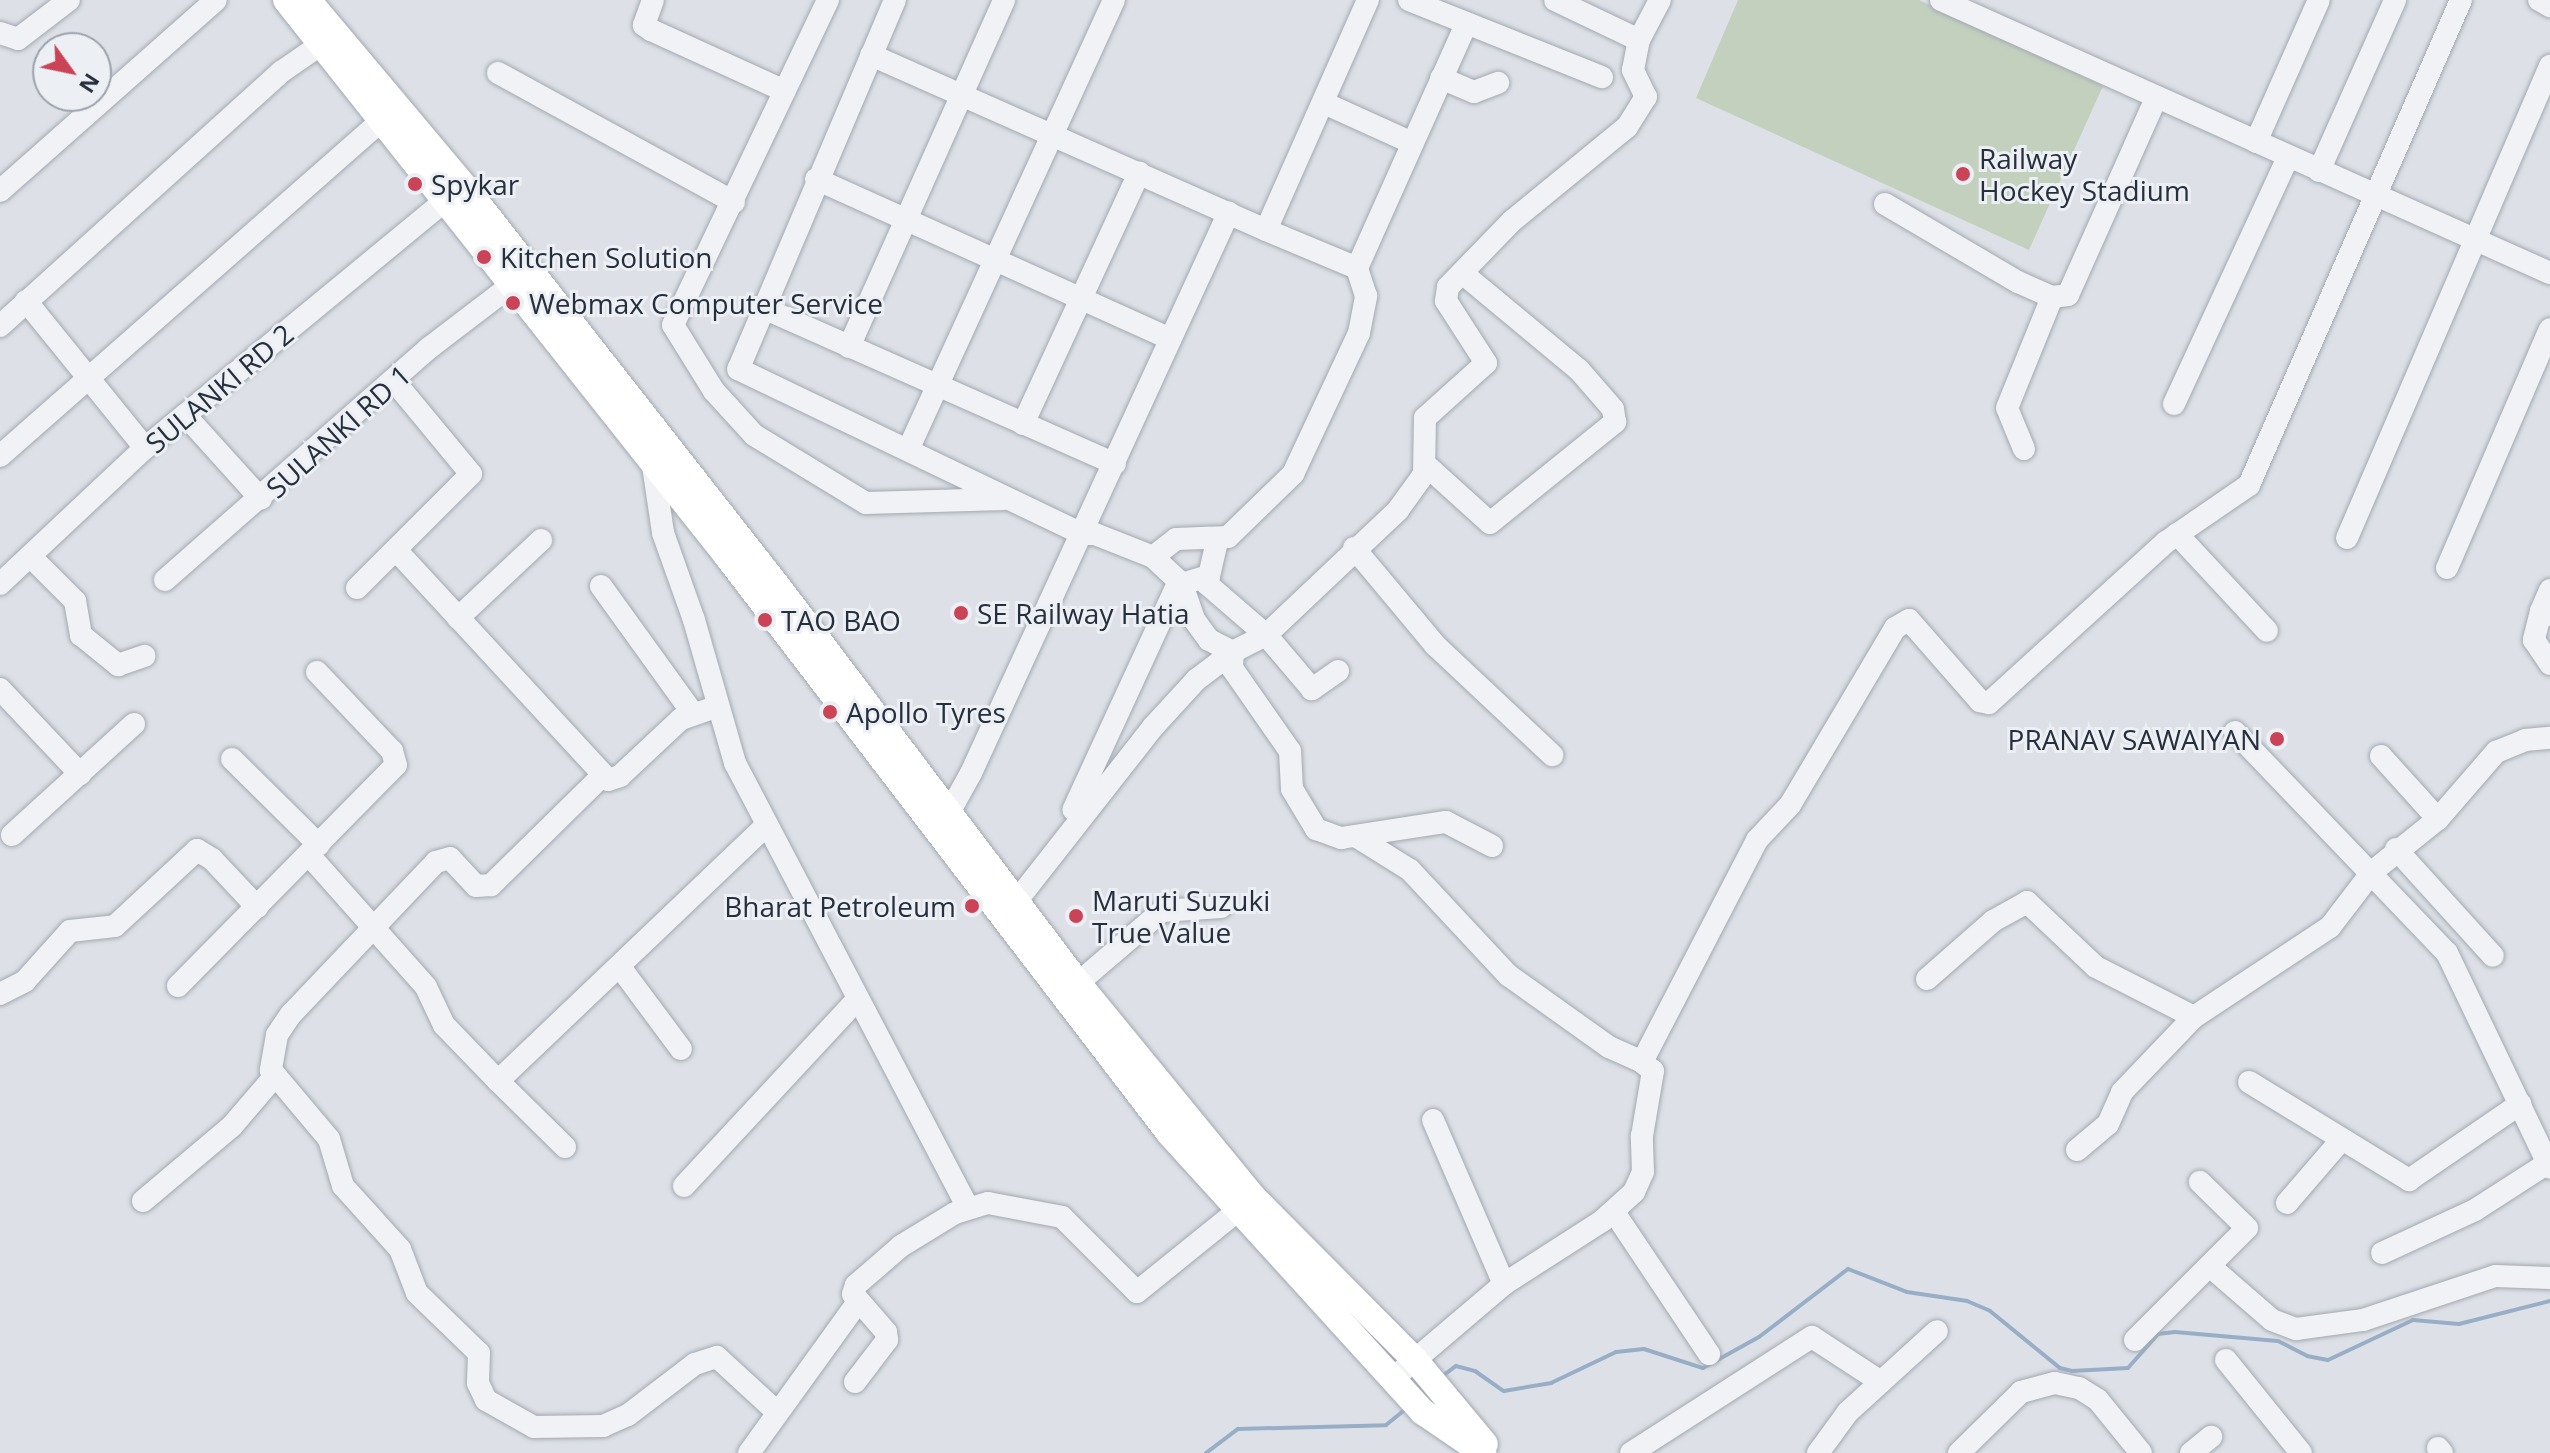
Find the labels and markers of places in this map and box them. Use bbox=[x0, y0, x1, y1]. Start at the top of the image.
place label: Railway Hockey Stadium bbox=[1979, 141, 2190, 207]
marker: Railway Hockey Stadium bbox=[1954, 165, 1972, 183]
place label: Spykar bbox=[431, 167, 519, 201]
marker: Spykar bbox=[406, 175, 424, 193]
place label: Kitchen Solution bbox=[500, 240, 712, 274]
marker: Kitchen Solution bbox=[475, 248, 493, 266]
place label: Webmax Computer Service bbox=[529, 286, 883, 320]
marker: Webmax Computer Service bbox=[504, 294, 522, 312]
place label: SE Railway Hatia bbox=[977, 596, 1190, 630]
place label: TAO BAO bbox=[781, 603, 901, 637]
marker: SE Railway Hatia bbox=[952, 604, 970, 622]
marker: TAO BAO bbox=[756, 611, 774, 629]
place label: Apollo Tyres bbox=[846, 695, 1006, 729]
marker: Apollo Tyres bbox=[821, 703, 839, 721]
place label: PRANAV SAWAIYAN bbox=[2008, 722, 2261, 756]
marker: PRANAV SAWAIYAN bbox=[2268, 730, 2286, 748]
place label: Maruti Suzuki True Value bbox=[1092, 883, 1270, 949]
place label: Bharat Petroleum bbox=[724, 889, 956, 923]
marker: Bharat Petroleum bbox=[963, 897, 981, 915]
marker: Maruti Suzuki True Value bbox=[1067, 907, 1085, 925]

